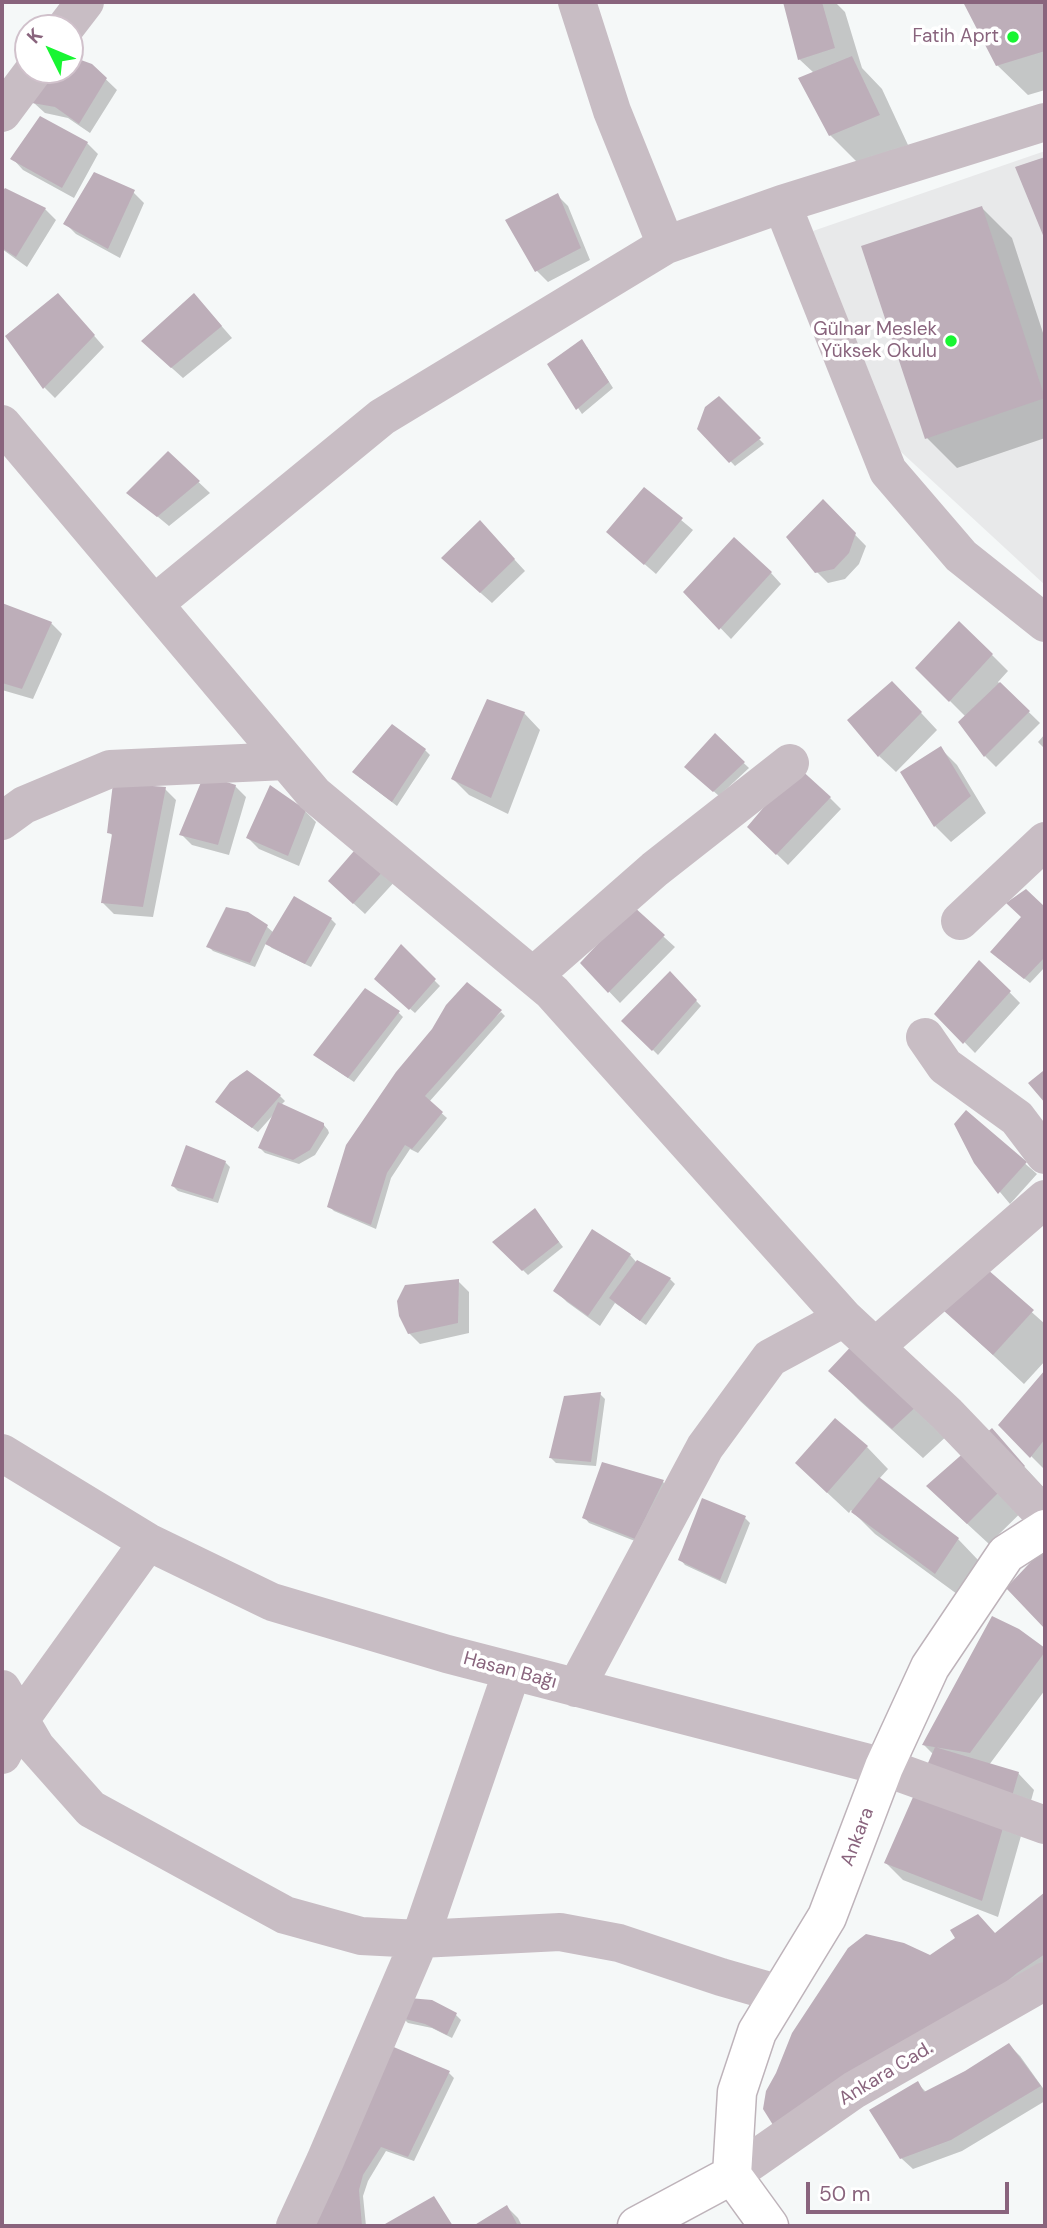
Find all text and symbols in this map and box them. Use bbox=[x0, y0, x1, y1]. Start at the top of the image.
north arrow bbox=[14, 14, 84, 84]
text: K bbox=[21, 23, 48, 49]
place label: Fatih Aprt bbox=[912, 26, 999, 48]
marker: Fatih Aprt bbox=[1005, 29, 1021, 45]
place label: Gülnar Meslek Yüksek Okulu bbox=[813, 319, 937, 363]
marker: Gülnar Meslek Yüksek Okulu bbox=[943, 333, 959, 349]
street label: Hasan Bağı bbox=[461, 1648, 559, 1694]
street label: Ankara bbox=[836, 1805, 880, 1869]
street label: Ankara Cad. bbox=[835, 2037, 937, 2111]
scale bar bbox=[809, 2168, 1012, 2212]
text: 50 m bbox=[819, 2180, 870, 2208]

